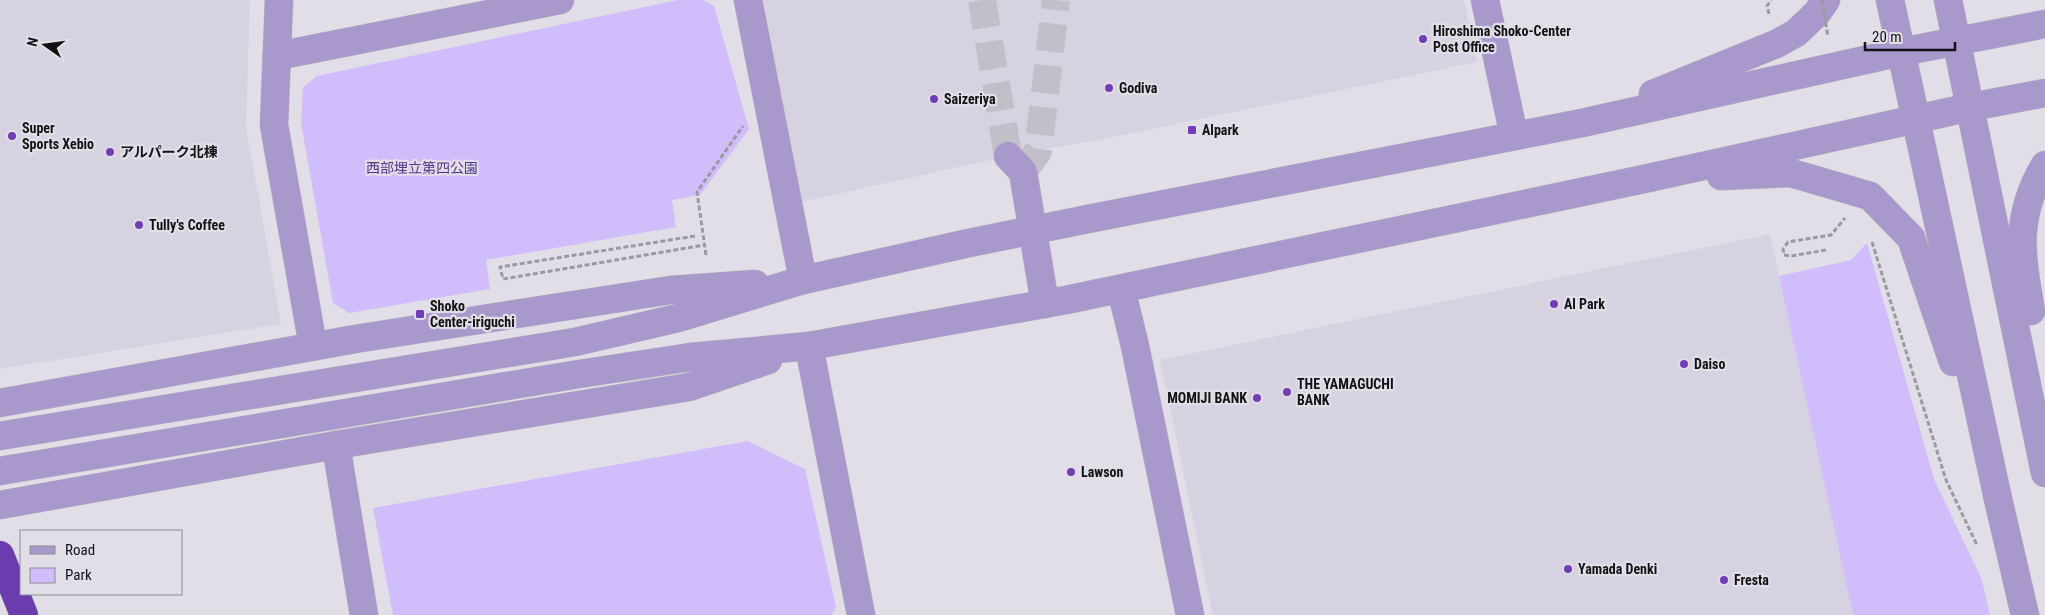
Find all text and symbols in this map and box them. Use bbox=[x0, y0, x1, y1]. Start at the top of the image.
north arrow bbox=[20, 20, 70, 70]
scale bar bbox=[1865, 20, 1955, 52]
place label: Hiroshima Shoko-Center Post Office bbox=[1433, 23, 1571, 55]
text: 20 m bbox=[1872, 28, 1902, 46]
marker: Hiroshima Shoko-Center Post Office bbox=[1417, 33, 1429, 45]
text: N bbox=[24, 36, 41, 48]
place label: Godiva bbox=[1119, 80, 1158, 96]
marker: Godiva bbox=[1103, 82, 1115, 94]
place label: Saizeriya bbox=[944, 91, 996, 107]
marker: Saizeriya bbox=[928, 93, 940, 105]
place label: Super Sports Xebio bbox=[22, 120, 94, 152]
place label: Alpark bbox=[1202, 122, 1239, 138]
marker: Alpark bbox=[1186, 124, 1198, 136]
marker: Super Sports Xebio bbox=[6, 130, 18, 142]
place label: アルパーク北棟 bbox=[120, 144, 218, 160]
marker: アルパーク北棟 bbox=[104, 146, 116, 158]
park label: 西部埋立第四公園 bbox=[366, 160, 478, 176]
place label: Tully's Coffee bbox=[149, 217, 225, 233]
marker: Tully's Coffee bbox=[133, 219, 145, 231]
place label: Al Park bbox=[1564, 296, 1605, 312]
place label: Shoko Center-iriguchi bbox=[430, 298, 515, 330]
marker: Al Park bbox=[1548, 298, 1560, 310]
marker: Shoko Center-iriguchi bbox=[414, 308, 426, 320]
place label: Daiso bbox=[1694, 356, 1725, 372]
marker: Daiso bbox=[1678, 358, 1690, 370]
place label: THE YAMAGUCHI BANK bbox=[1297, 376, 1394, 408]
marker: THE YAMAGUCHI BANK bbox=[1281, 386, 1293, 398]
place label: MOMIJI BANK bbox=[1167, 390, 1247, 406]
marker: MOMIJI BANK bbox=[1251, 392, 1263, 404]
place label: Lawson bbox=[1081, 464, 1123, 480]
marker: Lawson bbox=[1065, 466, 1077, 478]
legend bbox=[20, 530, 182, 595]
text: Road bbox=[65, 541, 95, 559]
place label: Yamada Denki bbox=[1578, 561, 1657, 577]
marker: Yamada Denki bbox=[1562, 563, 1574, 575]
text: Park bbox=[65, 566, 92, 584]
place label: Fresta bbox=[1734, 572, 1769, 588]
marker: Fresta bbox=[1718, 574, 1730, 586]

